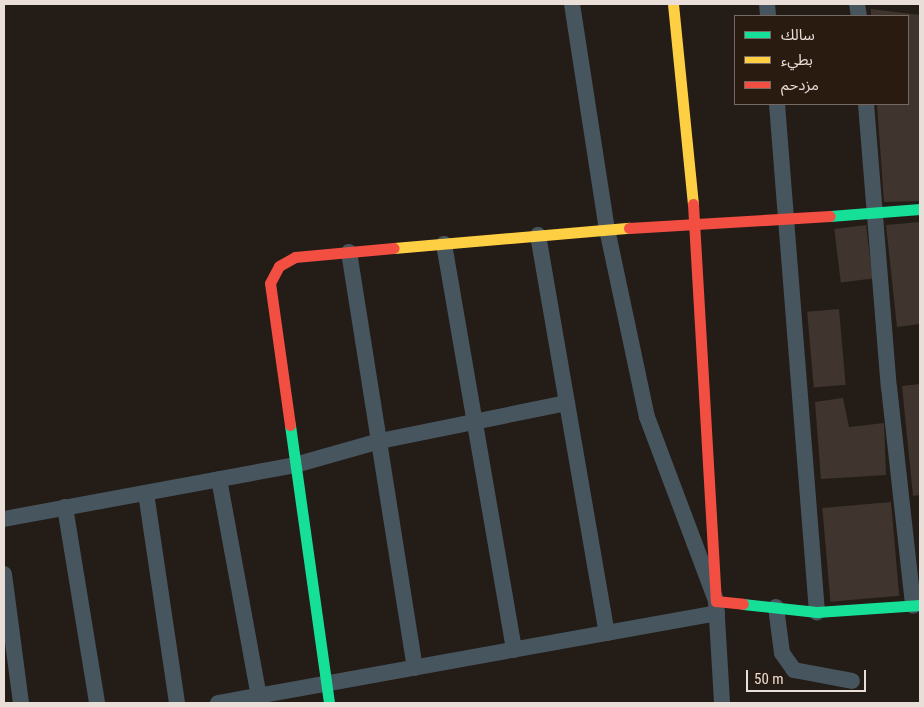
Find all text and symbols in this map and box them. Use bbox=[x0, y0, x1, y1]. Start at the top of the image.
legend bbox=[734, 15, 909, 105]
text: سالك bbox=[781, 26, 815, 44]
text: بطيء bbox=[781, 51, 813, 69]
text: مزدحم bbox=[781, 76, 819, 94]
scale bar bbox=[749, 660, 869, 692]
text: 50 m bbox=[754, 670, 784, 688]

